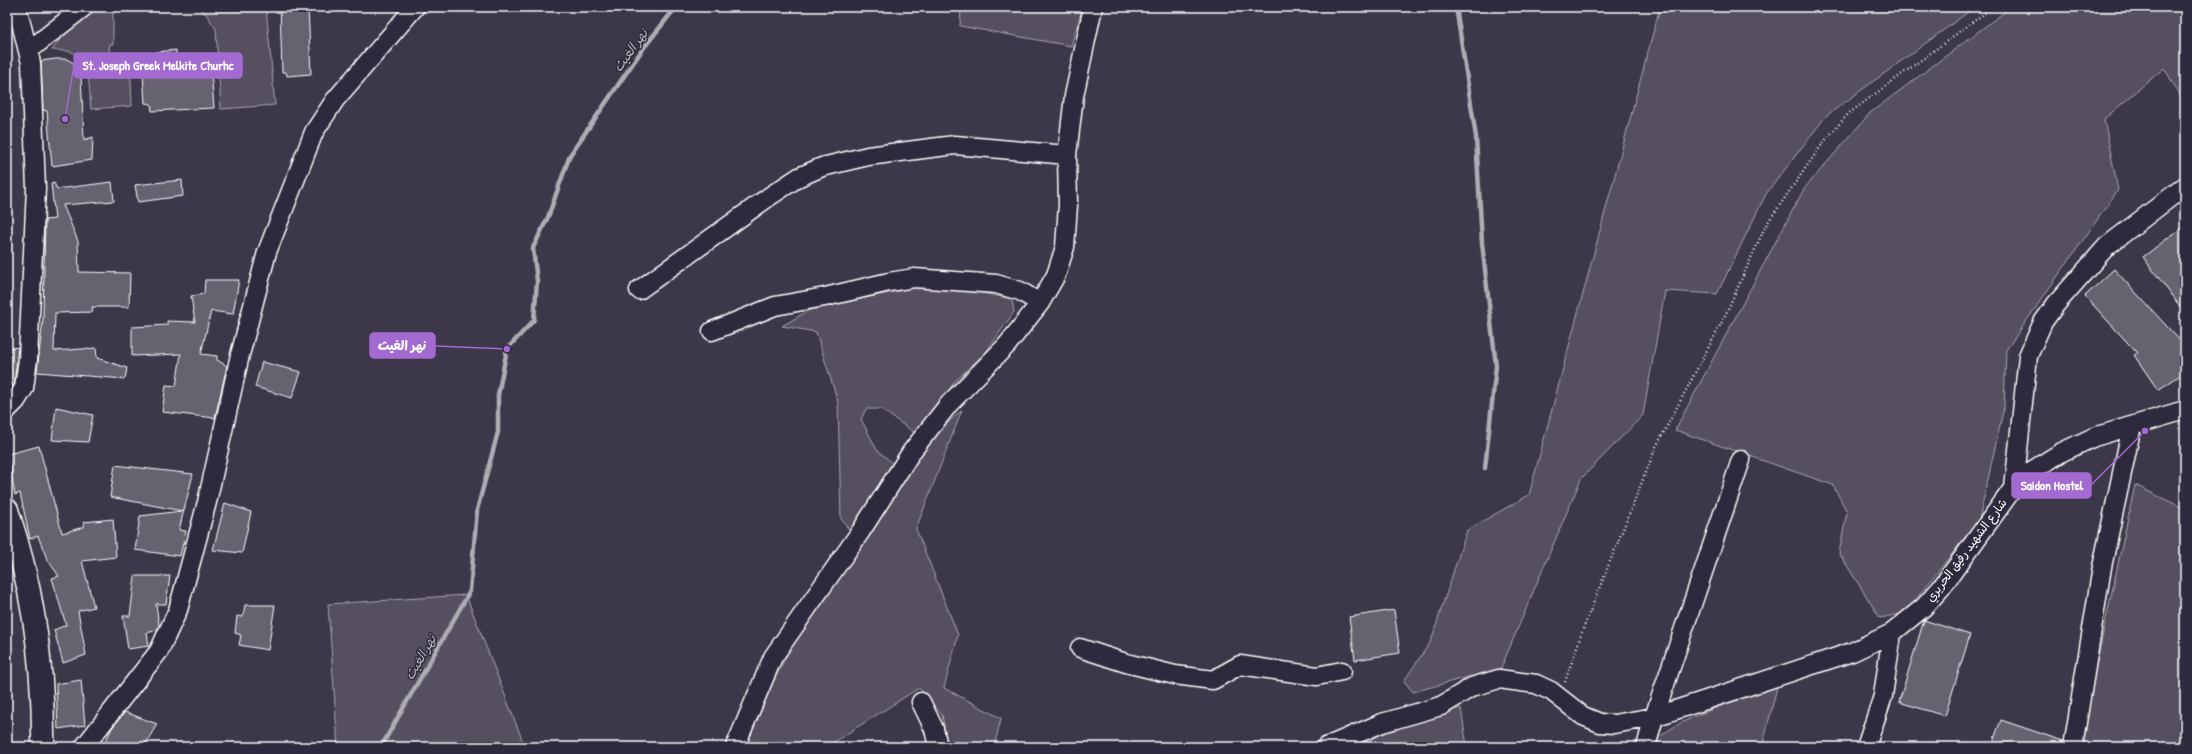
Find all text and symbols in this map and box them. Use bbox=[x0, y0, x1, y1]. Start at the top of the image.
water label: نهر الغيث bbox=[608, 24, 653, 75]
callout: St. Joseph Greek Melkite Churhc bbox=[74, 53, 242, 78]
text: St. Joseph Greek Melkite Churhc bbox=[82, 56, 234, 75]
callout: نهر الغيث bbox=[370, 333, 435, 358]
text: نهر الغيث bbox=[378, 336, 427, 354]
callout: Saidon Hostel bbox=[2012, 473, 2091, 498]
text: Saidon Hostel bbox=[2021, 476, 2084, 494]
street label: شارع الشهيد رفيق الحريري bbox=[1922, 495, 2011, 606]
water label: نهر الغيث bbox=[400, 630, 441, 683]

